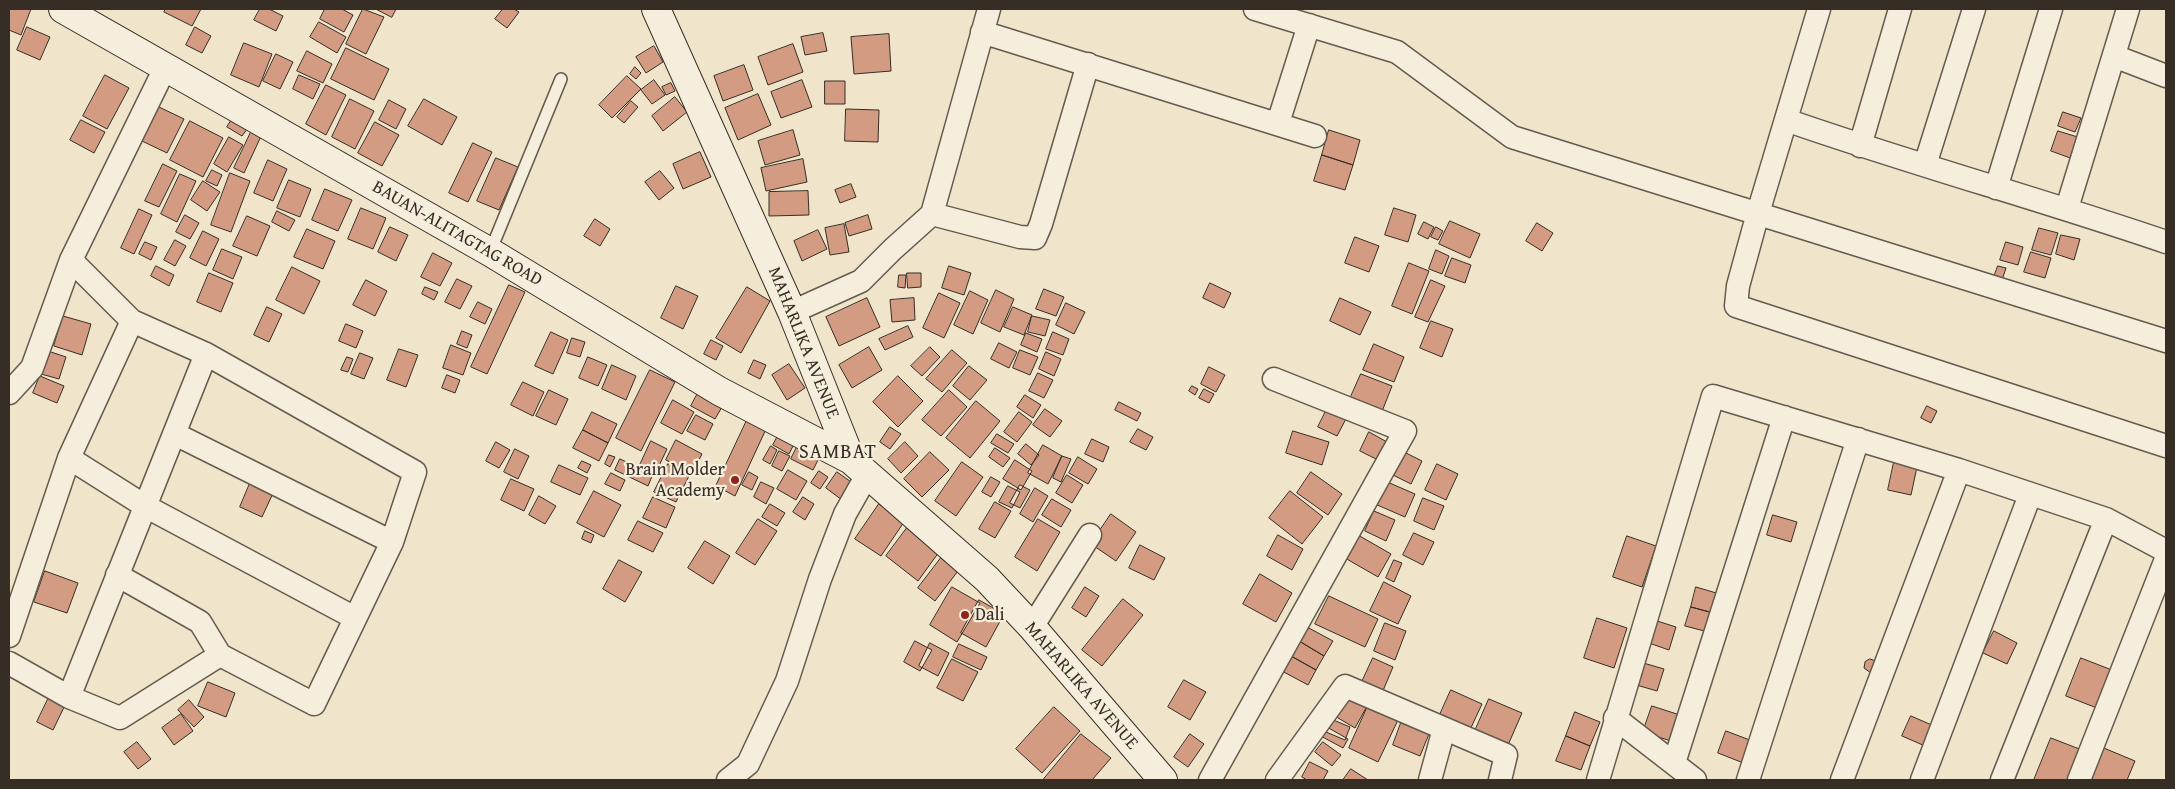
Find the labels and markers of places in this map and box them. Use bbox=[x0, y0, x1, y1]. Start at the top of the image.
place label: Brain Molder Academy bbox=[625, 459, 725, 502]
marker: Brain Molder Academy bbox=[729, 474, 741, 486]
place label: Dali bbox=[975, 604, 1005, 626]
marker: Dali bbox=[959, 609, 971, 621]

